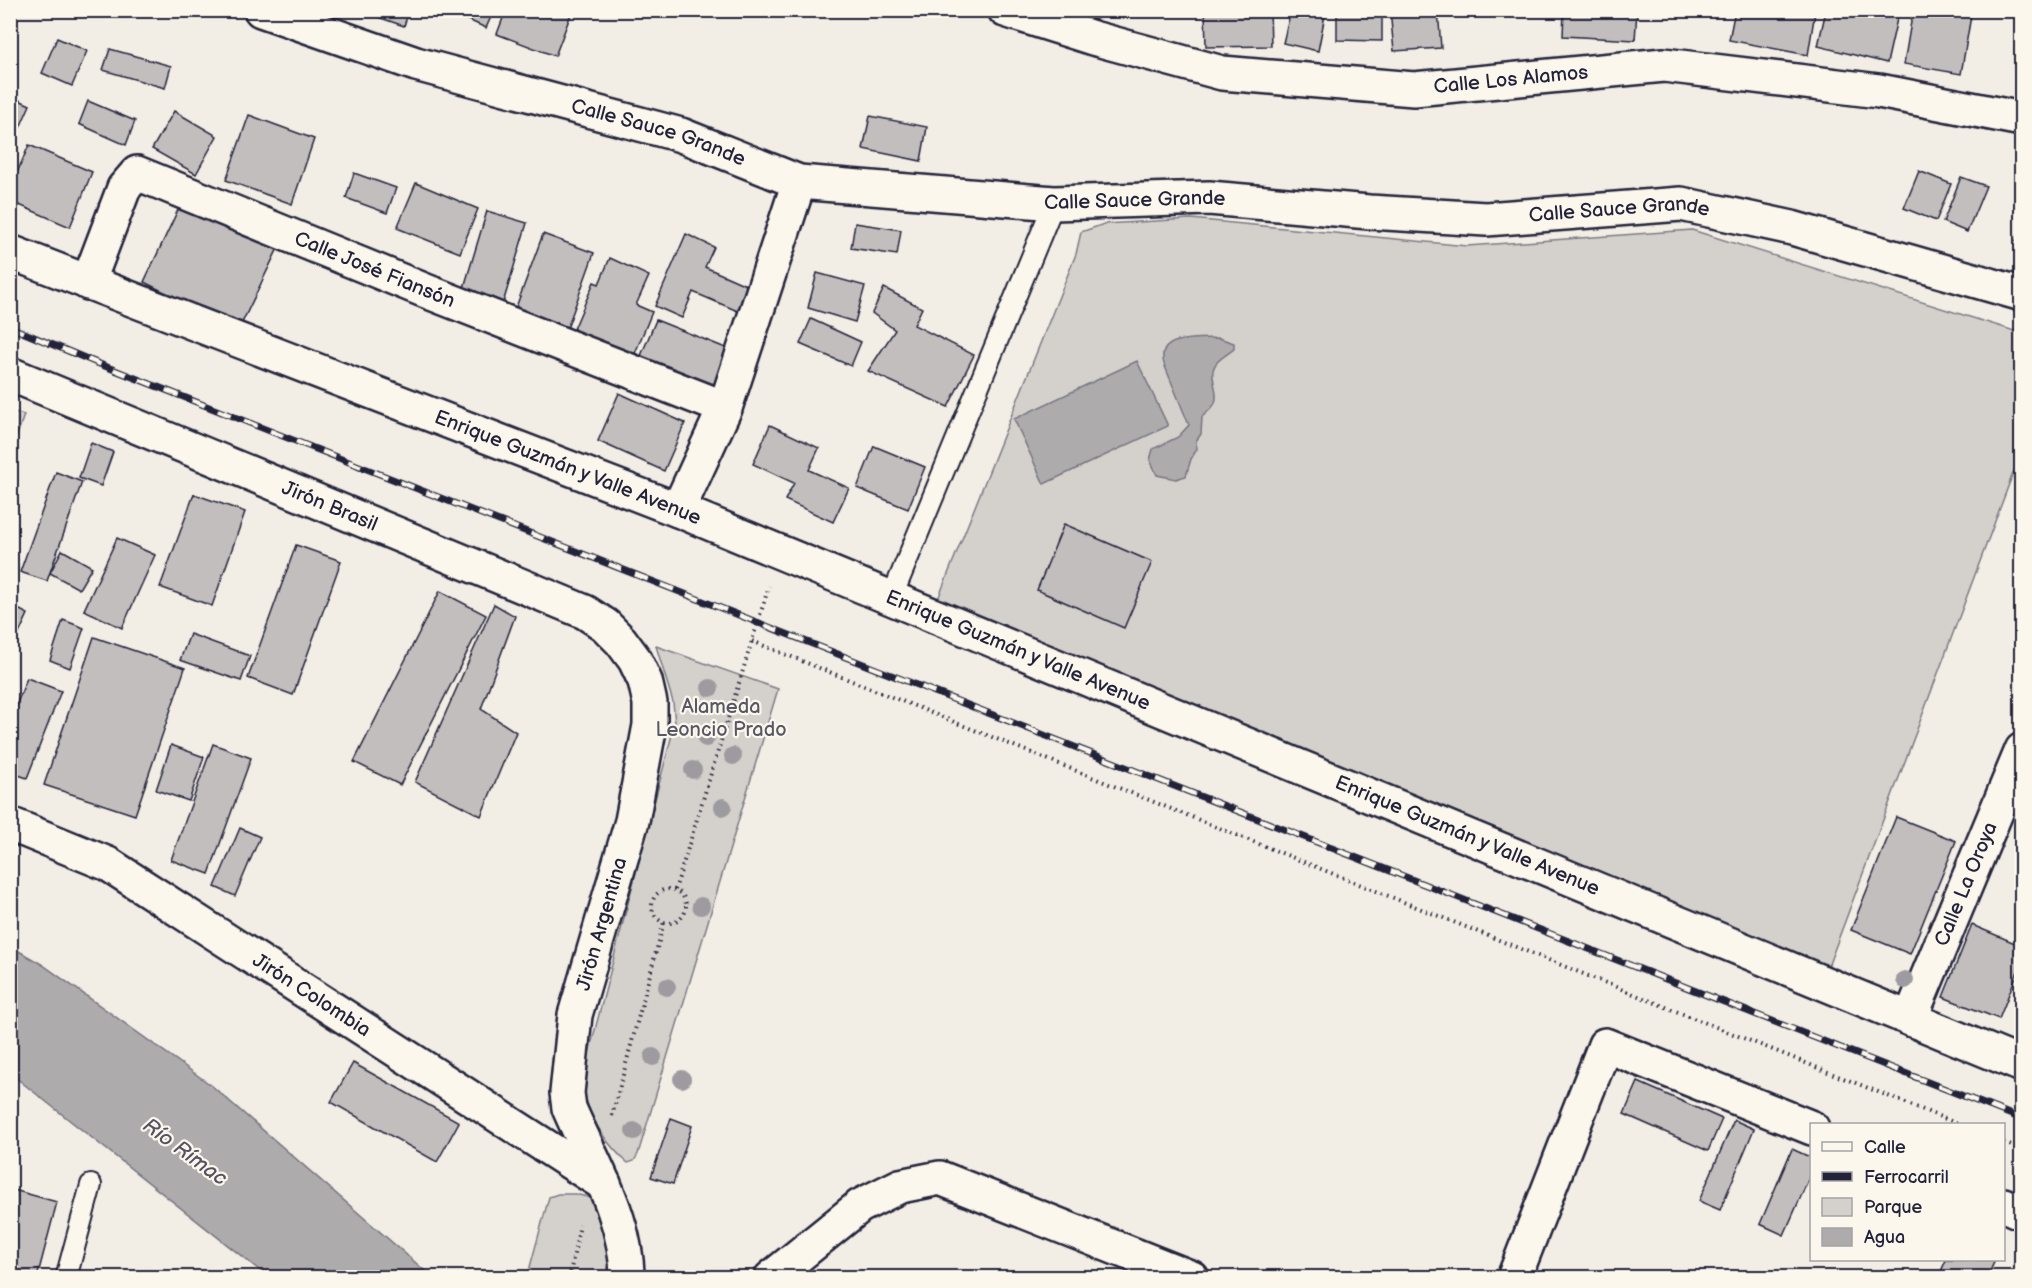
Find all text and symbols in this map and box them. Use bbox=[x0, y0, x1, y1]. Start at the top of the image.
street label: Calle Los Alamos bbox=[1433, 60, 1589, 99]
street label: Calle Sauce Grande bbox=[569, 94, 749, 171]
street label: Calle Sauce Grande bbox=[1043, 186, 1226, 215]
street label: Calle Sauce Grande bbox=[1528, 192, 1712, 228]
street label: Calle José Fiansón bbox=[291, 227, 458, 313]
street label: Enrique Guzmán y Valle Avenue bbox=[431, 405, 705, 530]
street label: Jirón Brasil bbox=[278, 476, 381, 537]
street label: Enrique Guzmán y Valle Avenue bbox=[882, 585, 1154, 716]
park label: Alameda Leoncio Prado bbox=[655, 695, 787, 742]
street label: Enrique Guzmán y Valle Avenue bbox=[1331, 771, 1603, 901]
street label: Calle La Oroya bbox=[1930, 819, 2003, 950]
street label: Jirón Argentina bbox=[572, 855, 632, 993]
street label: Jirón Colombia bbox=[248, 948, 375, 1042]
water label: Río Rímac bbox=[138, 1113, 232, 1191]
legend bbox=[1810, 1123, 2005, 1261]
text: Calle bbox=[1864, 1137, 1906, 1158]
text: Ferrocarril bbox=[1864, 1167, 1949, 1188]
text: Parque bbox=[1864, 1197, 1922, 1218]
text: Agua bbox=[1864, 1227, 1905, 1248]

